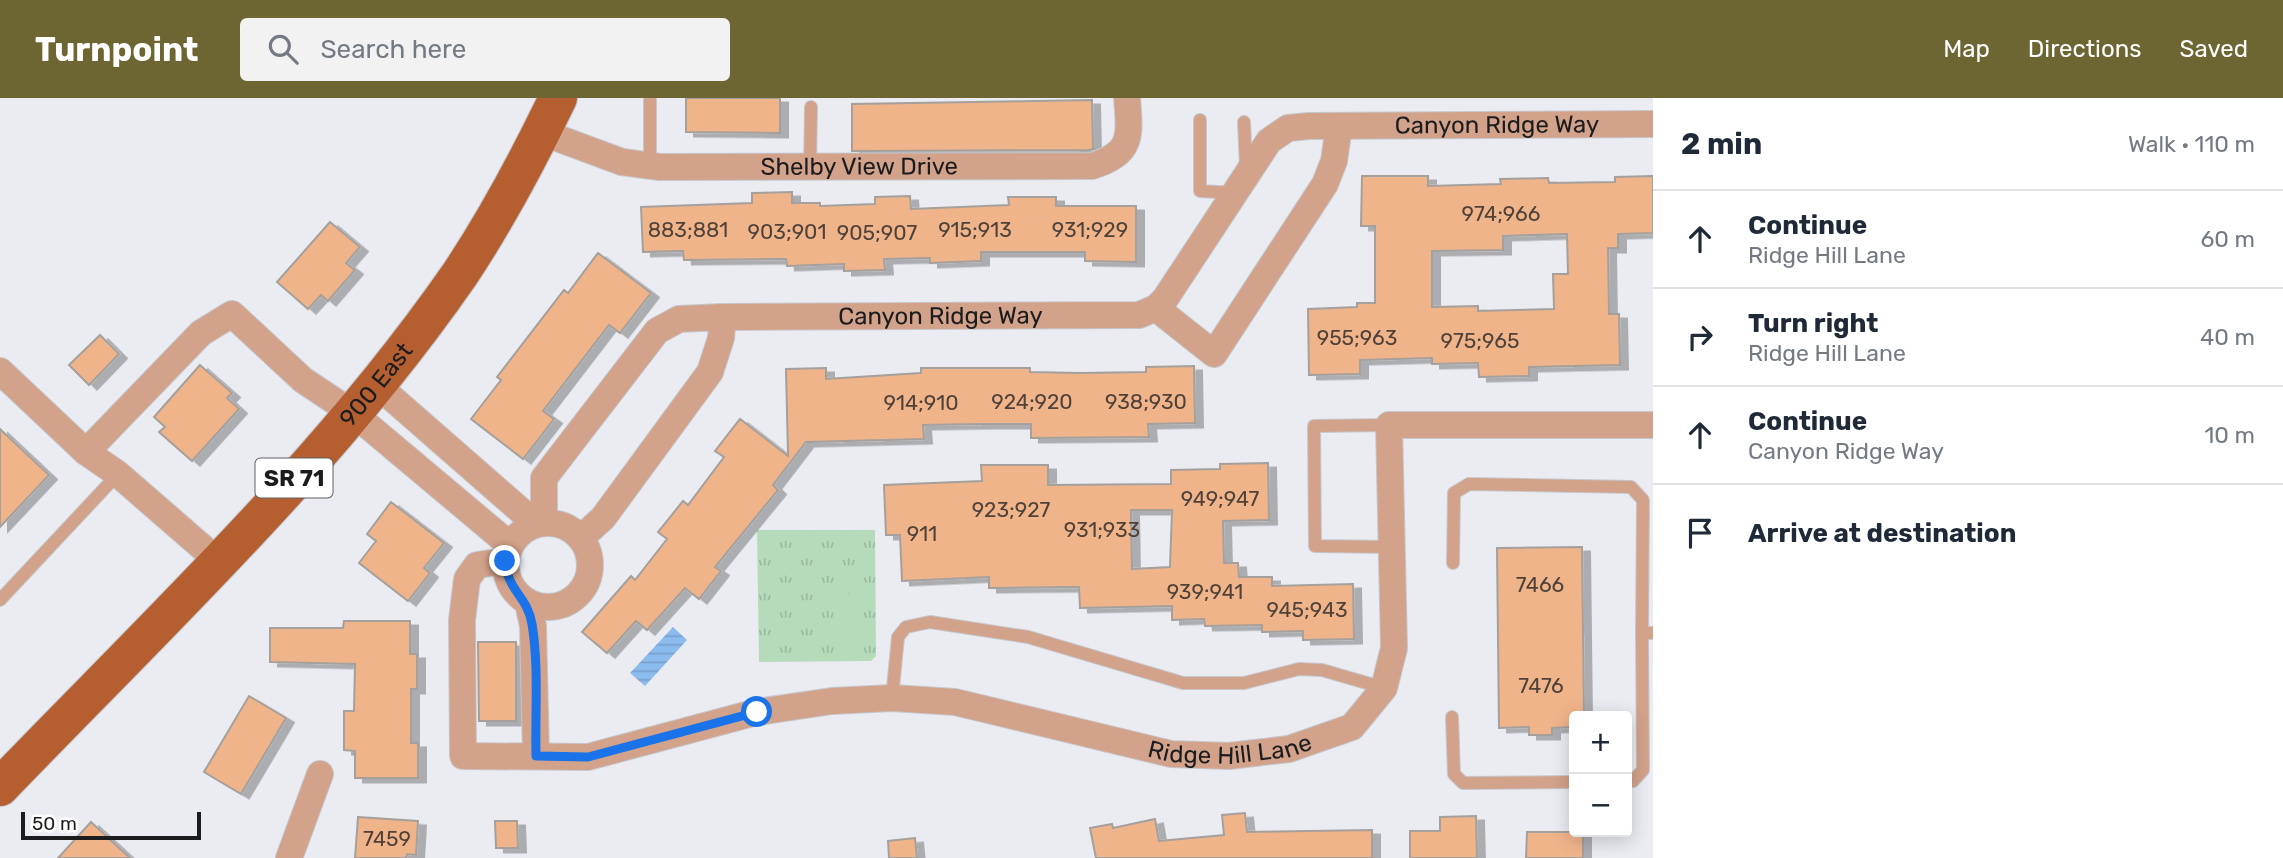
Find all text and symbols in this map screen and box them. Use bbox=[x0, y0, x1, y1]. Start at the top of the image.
search box bbox=[240, 18, 730, 81]
text: Turnpoint bbox=[35, 30, 198, 69]
icon: search bbox=[264, 30, 302, 68]
text: Search here bbox=[320, 34, 466, 65]
text: Map bbox=[1943, 35, 1990, 63]
text: Directions bbox=[2028, 35, 2141, 63]
text: Saved bbox=[2179, 35, 2248, 63]
street label: Canyon Ridge Way bbox=[1395, 110, 1599, 140]
text: 2 min bbox=[1681, 126, 1762, 162]
text: Walk · 110 m bbox=[2128, 130, 2255, 158]
street label: Shelby View Drive bbox=[761, 152, 958, 181]
house number: 974;966 bbox=[1462, 201, 1540, 226]
text: Continue bbox=[1748, 210, 1867, 241]
house number: 883;881 bbox=[648, 217, 728, 242]
house number: 915;913 bbox=[938, 217, 1012, 242]
house number: 931;929 bbox=[1052, 217, 1128, 242]
house number: 903;901 bbox=[748, 219, 826, 244]
house number: 905;907 bbox=[837, 220, 917, 245]
icon: ahead bbox=[1681, 220, 1719, 258]
text: 60 m bbox=[2200, 225, 2255, 253]
text: Ridge Hill Lane bbox=[1748, 241, 1906, 269]
street label: Canyon Ridge Way bbox=[838, 301, 1043, 330]
text: Turn right bbox=[1748, 308, 1878, 339]
icon: right bbox=[1681, 318, 1719, 356]
text: 40 m bbox=[2200, 323, 2255, 351]
house number: 955;963 bbox=[1317, 325, 1397, 350]
house number: 975;965 bbox=[1441, 328, 1519, 353]
street label: 900 East bbox=[334, 337, 419, 432]
text: Ridge Hill Lane bbox=[1748, 339, 1906, 367]
house number: 924;920 bbox=[991, 389, 1073, 414]
house number: 938;930 bbox=[1105, 389, 1187, 414]
house number: 914;910 bbox=[884, 390, 958, 415]
text: Continue bbox=[1748, 406, 1867, 437]
icon: ahead bbox=[1681, 416, 1719, 454]
text: 10 m bbox=[2204, 421, 2255, 449]
text: Canyon Ridge Way bbox=[1748, 437, 1944, 465]
road number: SR 71 bbox=[256, 458, 332, 498]
house number: 949;947 bbox=[1181, 486, 1260, 511]
house number: 923;927 bbox=[972, 497, 1051, 522]
icon: arrive bbox=[1681, 514, 1719, 552]
house number: 931;933 bbox=[1064, 517, 1140, 542]
text: Arrive at destination bbox=[1748, 518, 2016, 549]
house number: 911 bbox=[907, 521, 937, 546]
route end bbox=[489, 545, 520, 576]
house number: 7466 bbox=[1516, 572, 1564, 597]
house number: 939;941 bbox=[1167, 579, 1243, 604]
house number: 945;943 bbox=[1266, 597, 1348, 622]
house number: 7476 bbox=[1518, 673, 1564, 698]
route start bbox=[741, 696, 772, 727]
map controls bbox=[1569, 711, 1632, 837]
button: + bbox=[1569, 711, 1632, 774]
street label: Ridge Hill Lane bbox=[1145, 728, 1315, 770]
button: − bbox=[1569, 774, 1632, 837]
scale bar bbox=[21, 809, 201, 841]
text: 50 m bbox=[32, 812, 77, 835]
house number: 7459 bbox=[363, 826, 411, 851]

